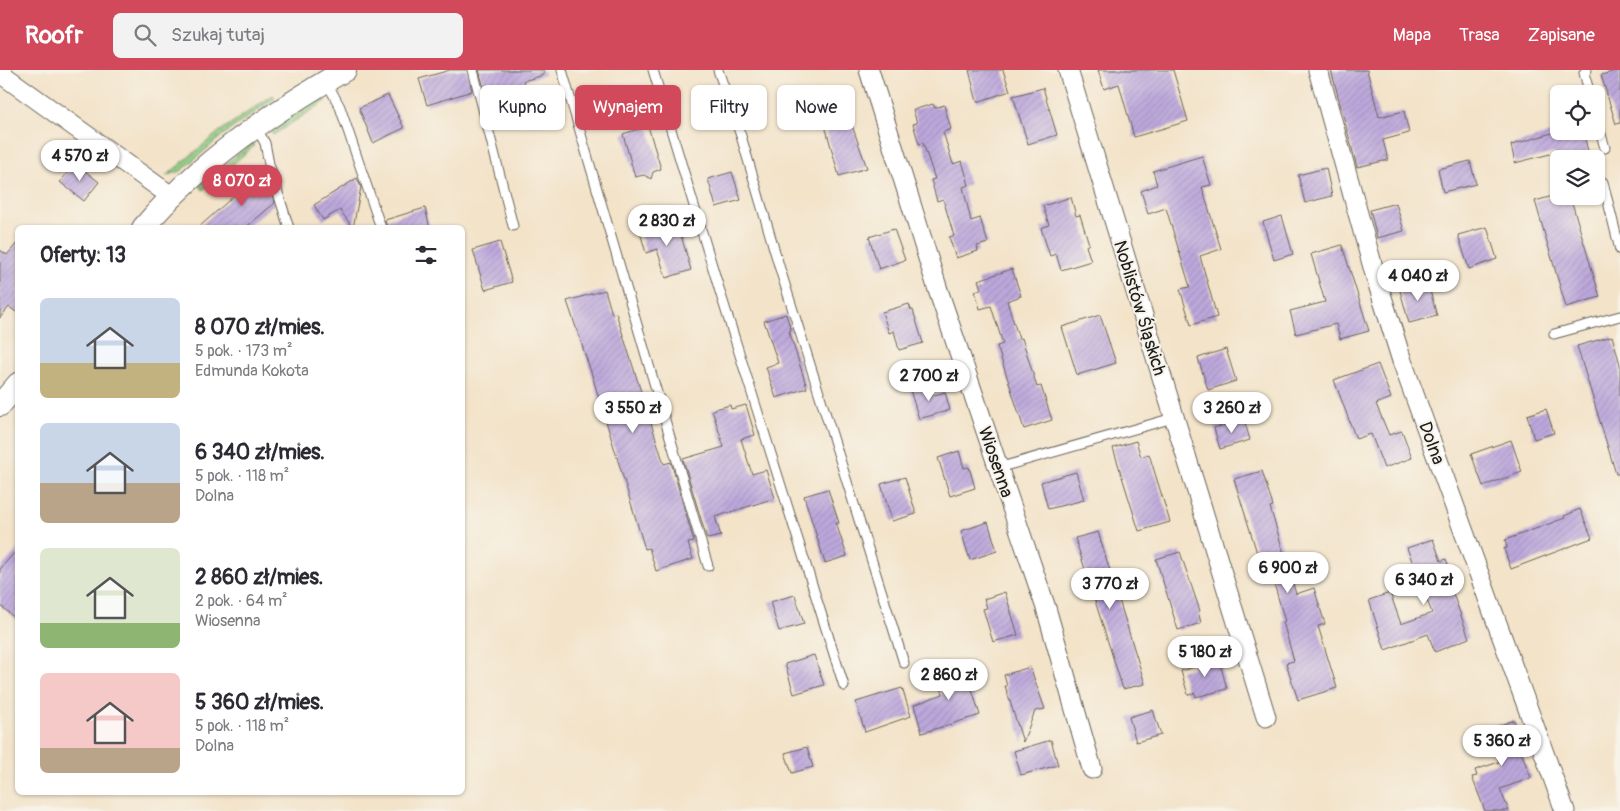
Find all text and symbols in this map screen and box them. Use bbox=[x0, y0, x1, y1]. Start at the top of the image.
search box bbox=[113, 13, 463, 58]
text: Roofr bbox=[25, 21, 83, 50]
icon: search bbox=[131, 21, 159, 49]
text: Szukaj tutaj bbox=[171, 23, 265, 47]
text: Mapa bbox=[1393, 24, 1431, 47]
text: Trasa bbox=[1459, 24, 1500, 47]
text: Zapisane bbox=[1528, 24, 1595, 47]
chip: Kupno bbox=[480, 85, 565, 130]
chip: Wynajem bbox=[575, 85, 681, 130]
chip: Filtry bbox=[691, 85, 767, 130]
chip: Nowe bbox=[777, 85, 855, 130]
map controls bbox=[1550, 85, 1605, 205]
button: locate bbox=[1550, 85, 1605, 140]
pin: 4 570 zł bbox=[28, 140, 132, 182]
text: 4 570 zł bbox=[52, 146, 108, 166]
button: layers bbox=[1550, 150, 1605, 205]
pin: 8 070 zł bbox=[190, 164, 294, 207]
text: 8 070 zł bbox=[213, 171, 271, 191]
pin: 2 830 zł bbox=[615, 204, 719, 247]
text: 2 830 zł bbox=[639, 211, 695, 231]
street label: Noblistów Śląskich bbox=[1108, 238, 1171, 378]
icon: filters bbox=[412, 241, 440, 269]
text: Oferty: 13 bbox=[40, 242, 126, 269]
pin: 4 040 zł bbox=[1366, 260, 1470, 302]
text: 4 040 zł bbox=[1388, 266, 1448, 286]
text: 8 070 zł/mies. bbox=[195, 314, 325, 341]
icon: home bbox=[80, 318, 140, 378]
text: 5 pok. · 173 m² bbox=[195, 341, 292, 361]
pin: 2 700 zł bbox=[877, 360, 981, 402]
text: Edmunda Kokota bbox=[195, 361, 309, 381]
text: 2 700 zł bbox=[900, 366, 958, 386]
pin: 3 550 zł bbox=[581, 392, 685, 434]
pin: 3 260 zł bbox=[1180, 392, 1284, 434]
text: 3 550 zł bbox=[605, 398, 661, 418]
text: 3 260 zł bbox=[1203, 398, 1261, 418]
street label: Dolna bbox=[1413, 419, 1450, 468]
street label: Wiosenna bbox=[973, 424, 1018, 501]
text: 6 340 zł/mies. bbox=[195, 439, 325, 466]
icon: home bbox=[80, 443, 140, 503]
text: 5 pok. · 118 m² bbox=[195, 466, 289, 486]
text: Dolna bbox=[195, 486, 234, 506]
pin: 6 900 zł bbox=[1236, 552, 1340, 594]
text: 6 900 zł bbox=[1259, 558, 1317, 578]
text: 2 860 zł/mies. bbox=[195, 564, 323, 591]
pin: 6 340 zł bbox=[1372, 564, 1476, 606]
icon: home bbox=[80, 568, 140, 628]
pin: 3 770 zł bbox=[1058, 568, 1162, 610]
text: 6 340 zł bbox=[1395, 570, 1453, 590]
text: 3 770 zł bbox=[1082, 574, 1138, 594]
text: 2 pok. · 64 m² bbox=[195, 591, 288, 611]
text: Wiosenna bbox=[195, 611, 260, 631]
pin: 5 180 zł bbox=[1153, 636, 1257, 678]
text: 5 180 zł bbox=[1178, 642, 1232, 662]
pin: 2 860 zł bbox=[897, 658, 1001, 701]
text: 2 860 zł bbox=[921, 665, 977, 685]
text: 5 360 zł/mies. bbox=[195, 689, 324, 716]
icon: home bbox=[80, 693, 140, 753]
text: 5 pok. · 118 m² bbox=[195, 716, 289, 736]
pin: 5 360 zł bbox=[1450, 724, 1554, 767]
text: 5 360 zł bbox=[1473, 731, 1531, 751]
text: Dolna bbox=[195, 736, 234, 756]

